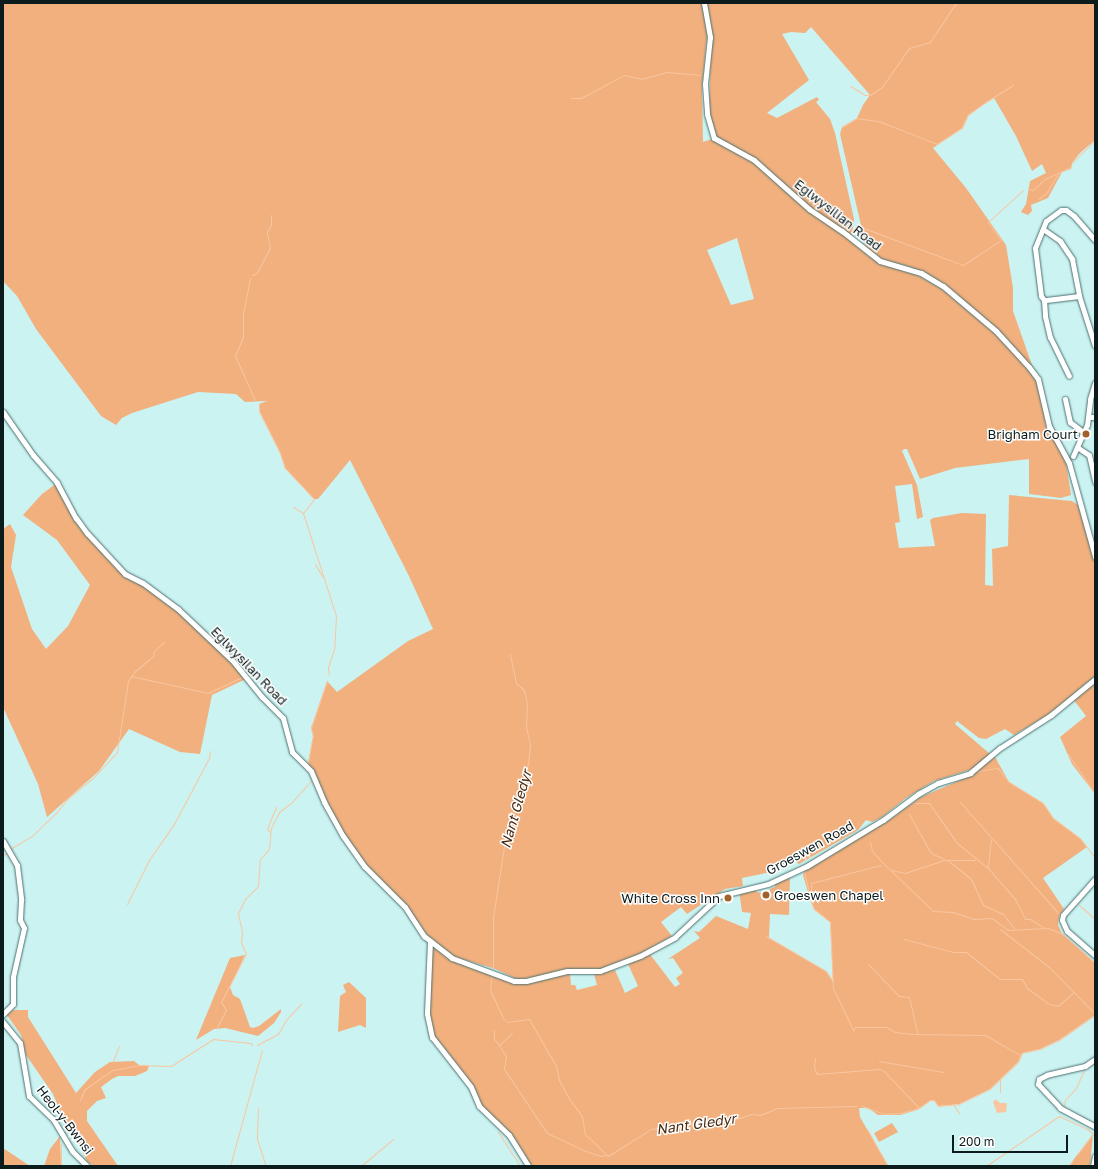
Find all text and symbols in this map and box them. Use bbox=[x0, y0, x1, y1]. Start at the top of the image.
street label: Eglwysilian Road bbox=[791, 176, 885, 254]
place label: Brigham Court bbox=[988, 426, 1078, 442]
marker: Brigham Court bbox=[1081, 429, 1091, 439]
street label: Eglwysilan Road bbox=[208, 624, 290, 708]
water label: Nant Gledyr bbox=[497, 768, 535, 850]
street label: Groeswen Road bbox=[764, 818, 856, 878]
place label: Groeswen Chapel bbox=[774, 887, 883, 903]
place label: White Cross Inn bbox=[621, 890, 720, 906]
marker: Groeswen Chapel bbox=[761, 890, 771, 900]
marker: White Cross Inn bbox=[723, 893, 733, 903]
street label: Heol-y-Bwnsi bbox=[33, 1083, 97, 1157]
water label: Nant Gledyr bbox=[655, 1110, 737, 1138]
scale bar bbox=[954, 1127, 1070, 1153]
text: 200 m bbox=[959, 1134, 994, 1149]

